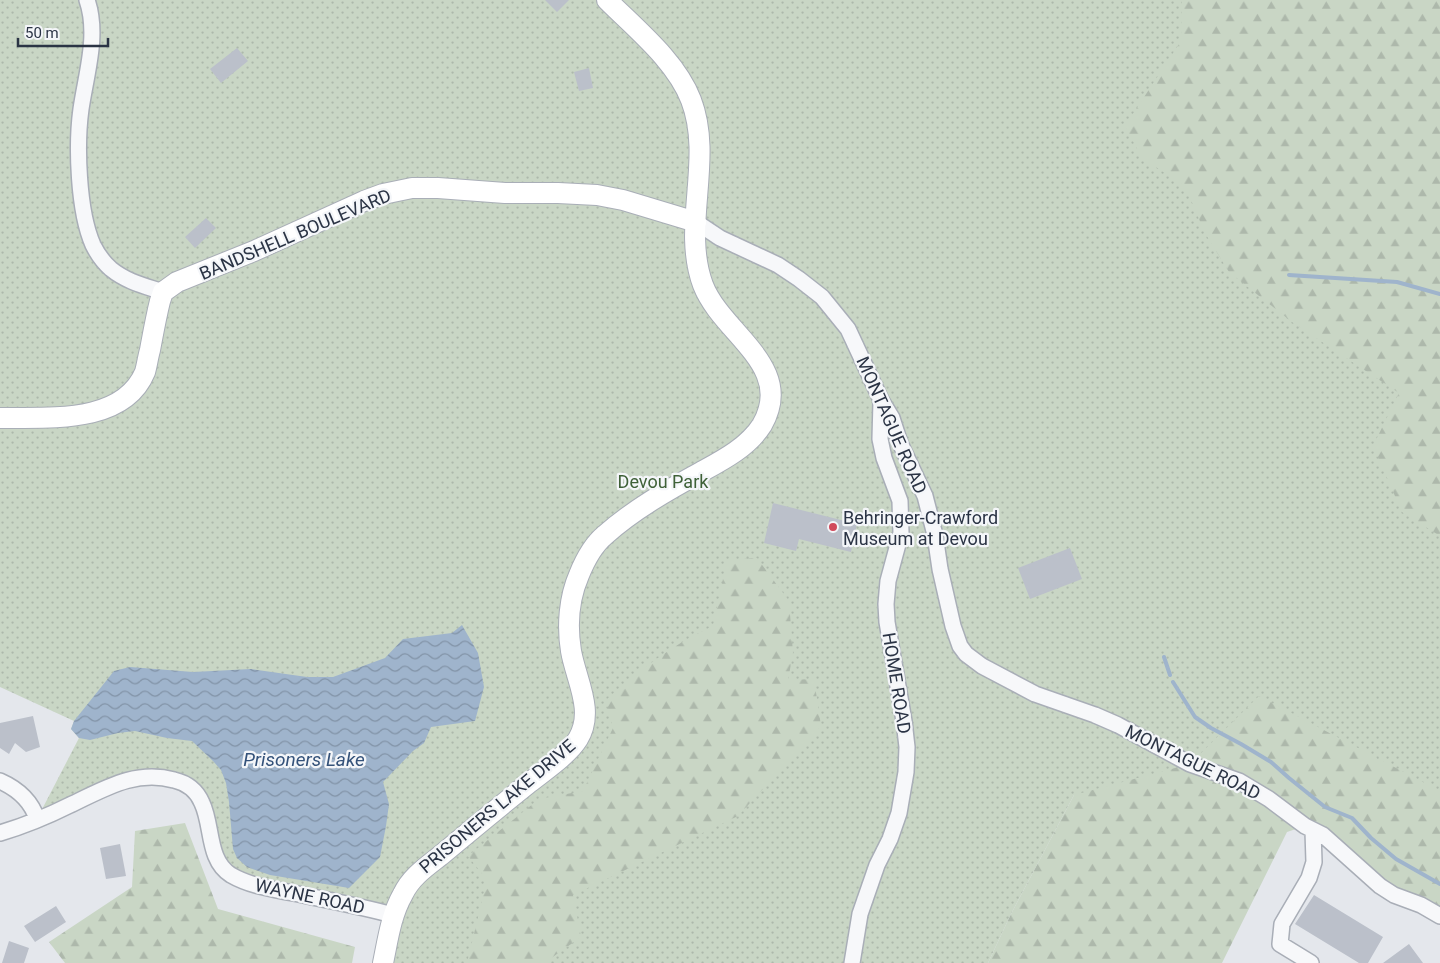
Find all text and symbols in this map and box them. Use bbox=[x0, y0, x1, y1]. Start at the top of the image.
scale bar bbox=[18, 15, 108, 47]
text: 50 m bbox=[25, 24, 59, 42]
street label: BANDSHELL BOULEVARD bbox=[196, 184, 394, 284]
street label: MONTAGUE ROAD bbox=[852, 353, 932, 497]
park label: Devou Park bbox=[618, 471, 709, 492]
place label: Behringer-Crawford Museum at Devou bbox=[843, 507, 998, 549]
marker: Behringer-Crawford Museum at Devou bbox=[827, 521, 839, 533]
street label: HOME ROAD bbox=[879, 631, 915, 735]
street label: MONTAGUE ROAD bbox=[1122, 720, 1264, 804]
street label: PRISONERS LAKE DRIVE bbox=[415, 735, 579, 877]
water label: Prisoners Lake bbox=[243, 748, 365, 771]
street label: WAYNE ROAD bbox=[253, 874, 367, 918]

